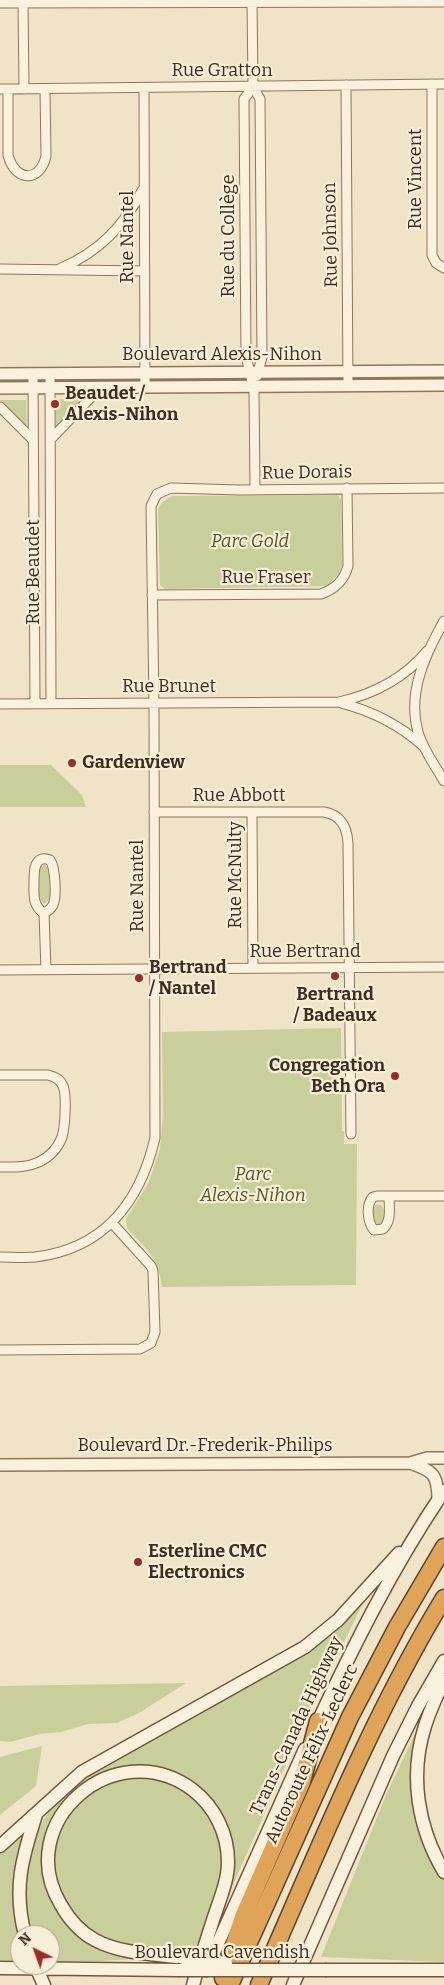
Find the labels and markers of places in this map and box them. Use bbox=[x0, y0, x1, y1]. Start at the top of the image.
place label: Beaudet / Alexis-Nihon bbox=[65, 383, 178, 426]
marker: Beaudet / Alexis-Nihon bbox=[49, 398, 61, 410]
place label: Gardenview bbox=[82, 752, 185, 774]
marker: Gardenview bbox=[66, 757, 78, 769]
place label: Bertrand / Nantel bbox=[149, 957, 227, 1000]
marker: Bertrand / Badeaux bbox=[329, 970, 341, 982]
marker: Bertrand / Nantel bbox=[133, 972, 145, 984]
place label: Bertrand / Badeaux bbox=[293, 984, 377, 1026]
place label: Congregation Beth Ora bbox=[269, 1055, 385, 1098]
marker: Congregation Beth Ora bbox=[389, 1070, 401, 1082]
place label: Esterline CMC Electronics bbox=[148, 1541, 267, 1584]
marker: Esterline CMC Electronics bbox=[132, 1556, 144, 1568]

